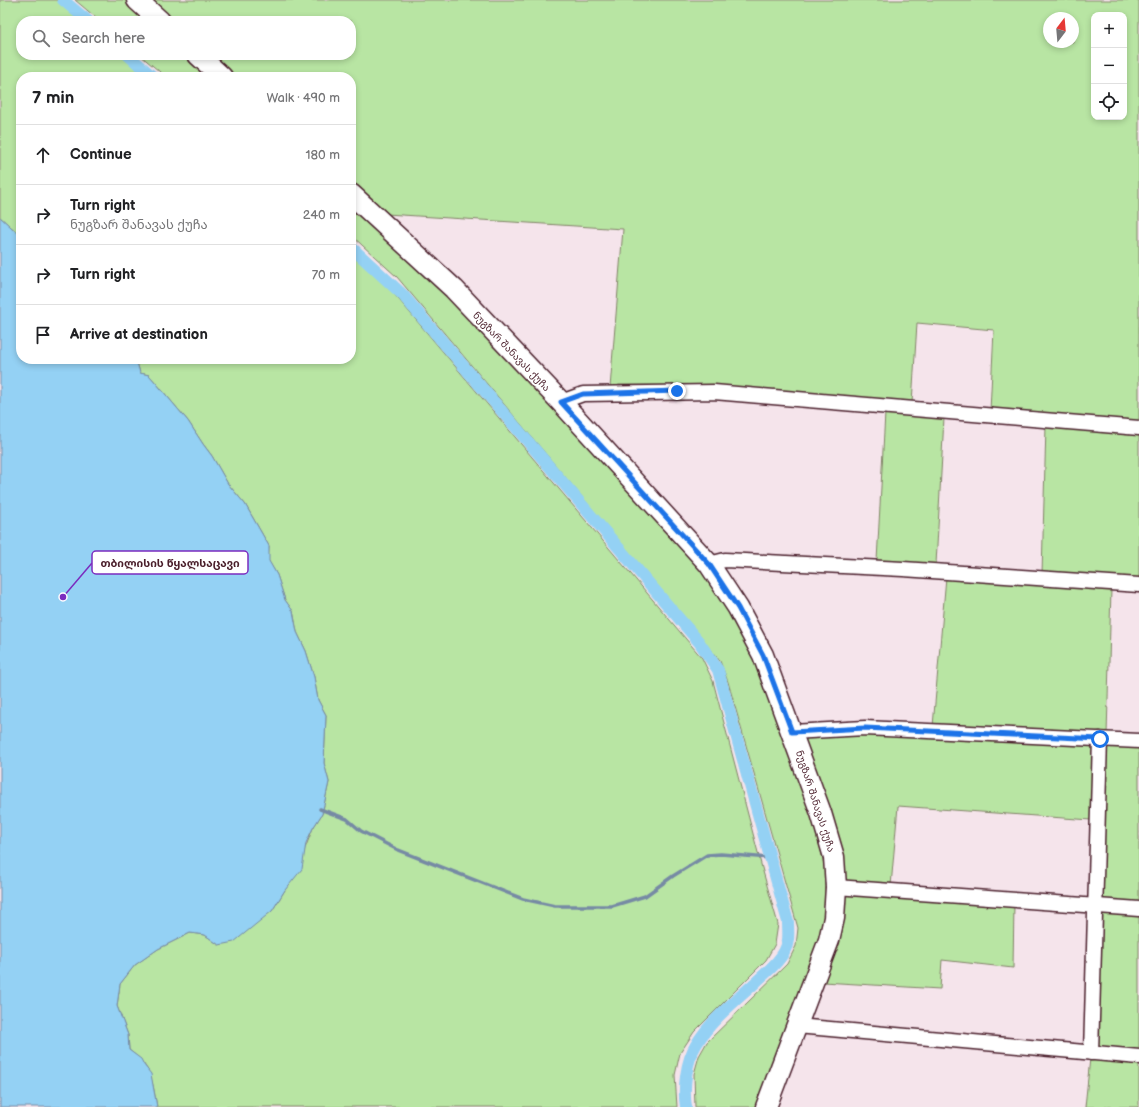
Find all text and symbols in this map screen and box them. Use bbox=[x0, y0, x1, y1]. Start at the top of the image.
north arrow bbox=[1043, 12, 1079, 48]
map controls bbox=[1091, 12, 1127, 120]
button: + bbox=[1091, 12, 1127, 48]
search box bbox=[16, 16, 356, 60]
icon: search bbox=[30, 27, 52, 49]
text: Search here bbox=[62, 29, 145, 48]
button: − bbox=[1091, 48, 1127, 84]
button: locate bbox=[1091, 84, 1127, 120]
text: 7 min bbox=[32, 88, 74, 108]
text: Walk · 490 m bbox=[266, 90, 340, 106]
icon: ahead bbox=[32, 144, 54, 166]
text: Continue bbox=[70, 145, 132, 164]
text: 180 m bbox=[305, 147, 340, 163]
text: Turn right bbox=[70, 196, 135, 215]
icon: right bbox=[32, 204, 54, 226]
text: 240 m bbox=[303, 207, 340, 223]
text: ნუგზარ შანავას ქუჩა bbox=[70, 217, 208, 233]
icon: right bbox=[32, 264, 54, 286]
text: Turn right bbox=[70, 265, 135, 284]
text: 70 m bbox=[312, 267, 340, 283]
street label: ნუგზარ შანავას ქუჩა bbox=[470, 309, 552, 394]
icon: arrive bbox=[32, 324, 54, 346]
text: Arrive at destination bbox=[70, 325, 208, 344]
route end bbox=[668, 382, 686, 400]
callout: თბილისის წყალსაცავი bbox=[92, 551, 248, 574]
text: თბილისის წყალსაცავი bbox=[100, 557, 240, 570]
route start bbox=[1091, 730, 1109, 748]
street label: ნუგზარ შანავას ქუჩა bbox=[793, 749, 837, 854]

